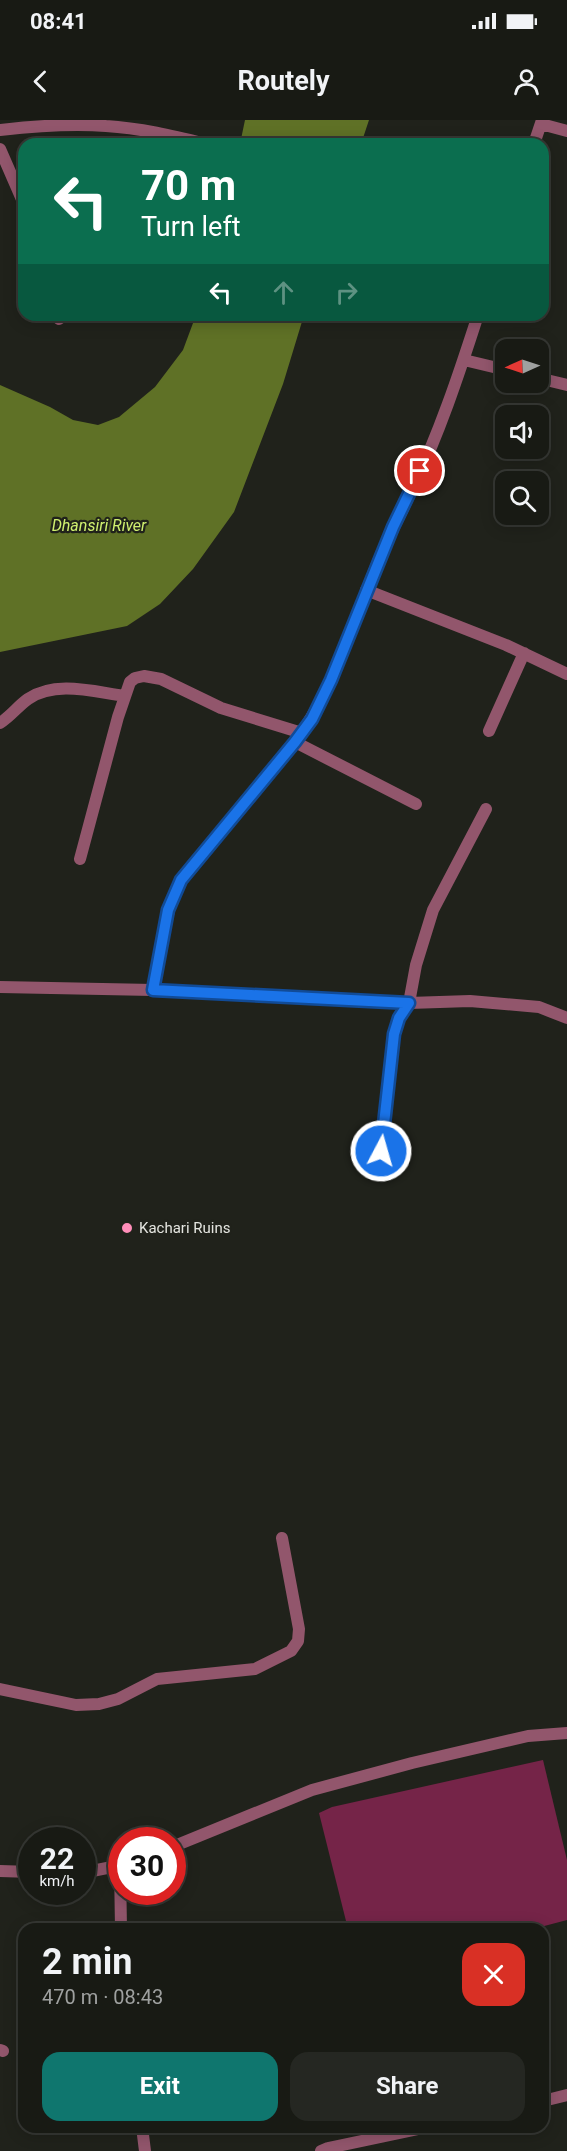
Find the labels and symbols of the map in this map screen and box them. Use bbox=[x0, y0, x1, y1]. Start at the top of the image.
north arrow bbox=[495, 339, 549, 393]
pin bbox=[394, 445, 445, 496]
water label: Dhansiri River bbox=[52, 516, 147, 535]
position arrow bbox=[349, 1119, 413, 1183]
place label: Kachari Ruins bbox=[139, 1219, 230, 1237]
marker: Kachari Ruins bbox=[120, 1221, 134, 1235]
speed limit sign: 30 bbox=[108, 1827, 186, 1905]

